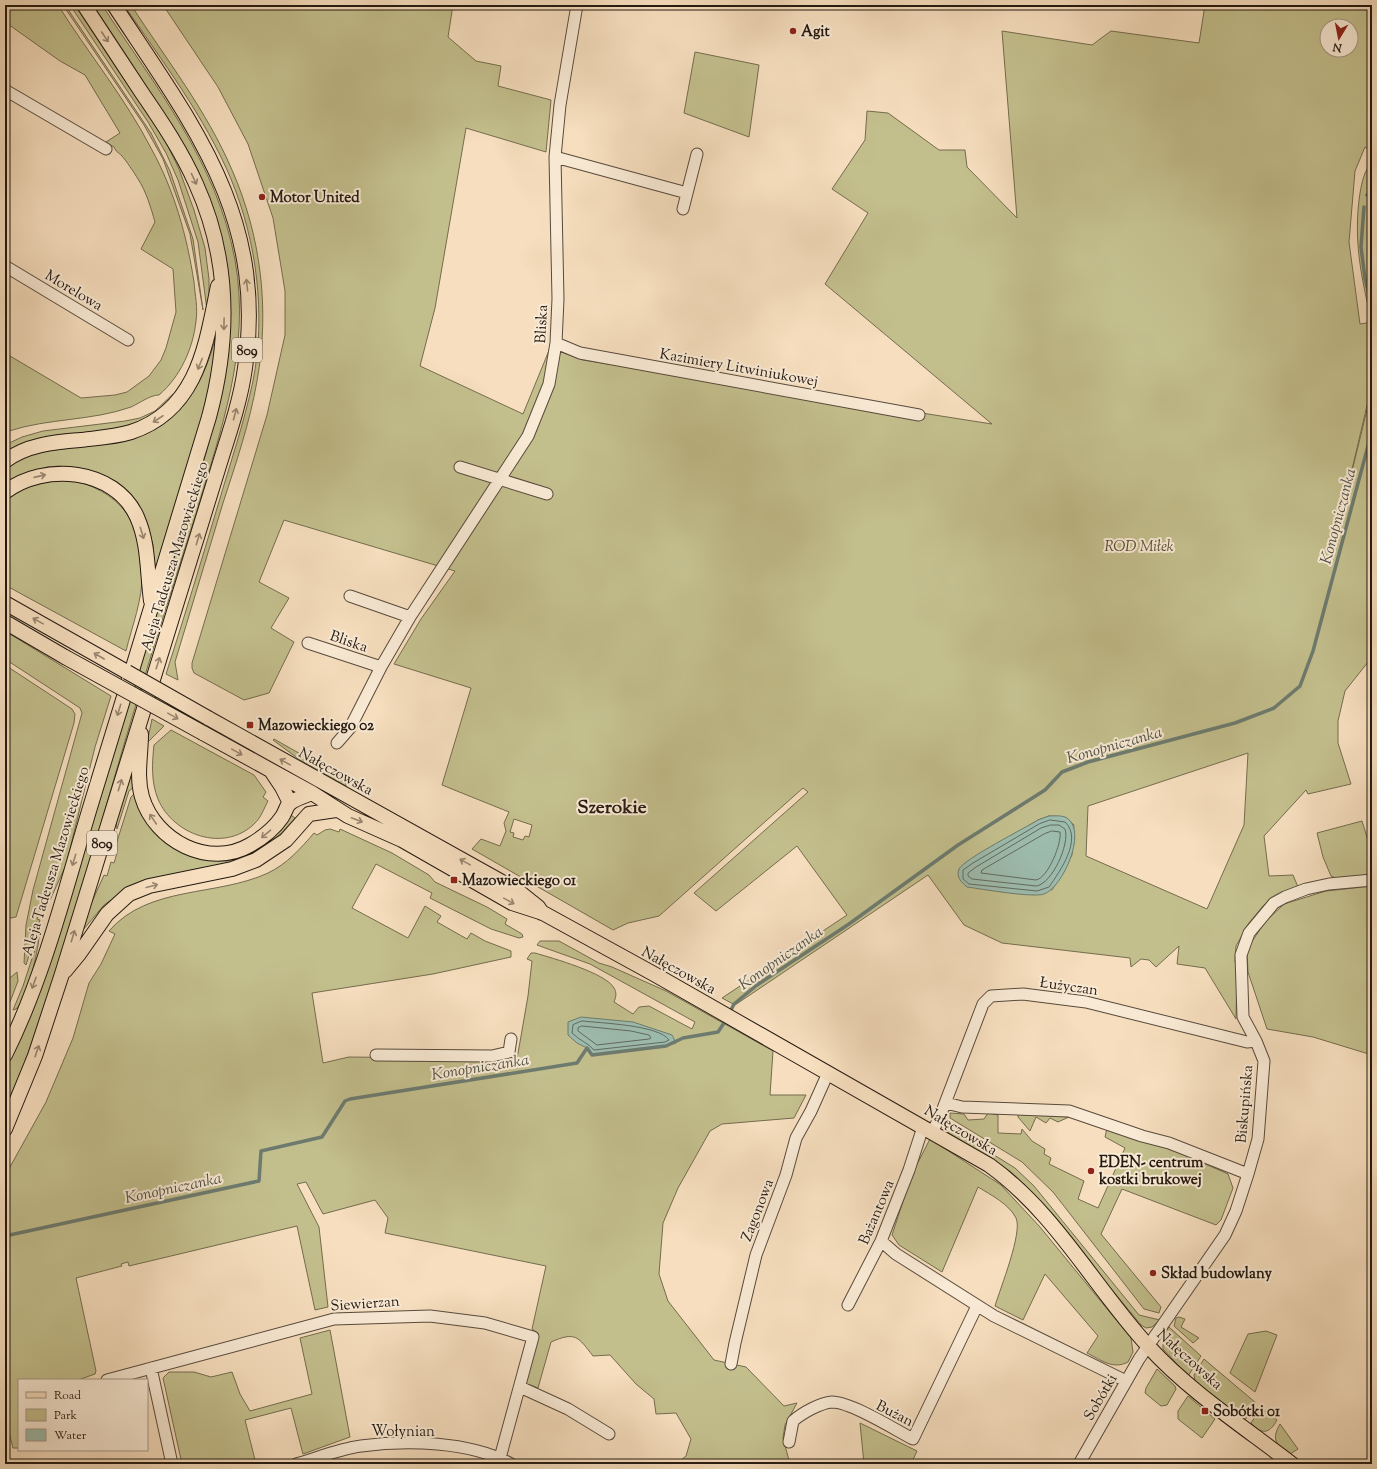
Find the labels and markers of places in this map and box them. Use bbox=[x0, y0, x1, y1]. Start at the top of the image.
place label: Agit bbox=[801, 22, 830, 43]
marker: Agit bbox=[788, 26, 798, 36]
place label: Motor United bbox=[270, 188, 360, 209]
marker: Motor United bbox=[257, 192, 267, 202]
place label: Mazowieckiego 02 bbox=[258, 716, 375, 737]
marker: Mazowieckiego 02 bbox=[245, 720, 255, 730]
place label: Mazowieckiego 01 bbox=[462, 871, 577, 892]
marker: Mazowieckiego 01 bbox=[449, 875, 459, 885]
place label: EDEN- centrum kostki brukowej bbox=[1098, 1153, 1204, 1191]
marker: EDEN- centrum kostki brukowej bbox=[1086, 1166, 1096, 1176]
place label: Skład budowlany bbox=[1161, 1264, 1272, 1285]
marker: Skład budowlany bbox=[1148, 1268, 1158, 1278]
place label: Sobótki 01 bbox=[1213, 1402, 1281, 1423]
marker: Sobótki 01 bbox=[1200, 1406, 1210, 1416]

